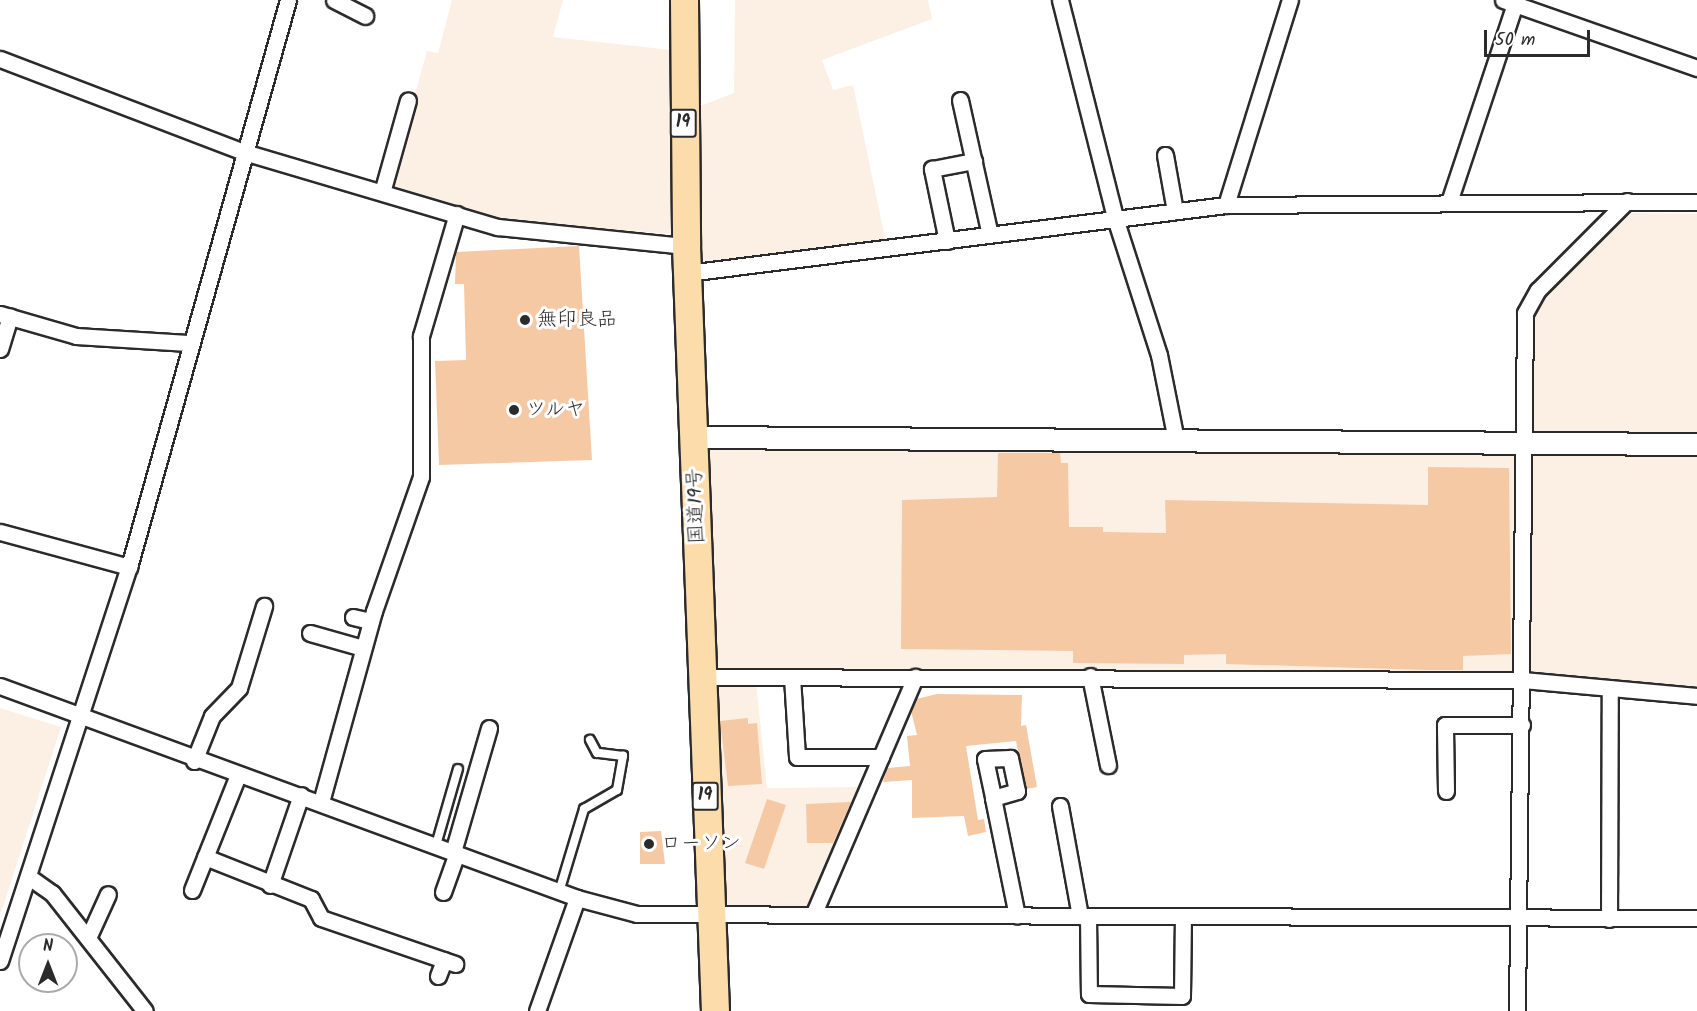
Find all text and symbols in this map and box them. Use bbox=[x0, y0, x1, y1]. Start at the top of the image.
scale bar bbox=[1487, 18, 1594, 56]
text: 50 m bbox=[1495, 26, 1535, 55]
road number: 19 bbox=[670, 108, 696, 138]
place label: 無印良品 bbox=[537, 308, 617, 332]
marker: 無印良品 bbox=[518, 313, 532, 327]
place label: ツルヤ bbox=[526, 398, 586, 422]
marker: ツルヤ bbox=[507, 403, 521, 417]
street label: 国道19号 bbox=[684, 468, 710, 544]
road number: 19 bbox=[692, 781, 718, 811]
place label: ローソン bbox=[661, 832, 741, 856]
marker: ローソン bbox=[642, 837, 656, 851]
north arrow bbox=[18, 933, 78, 993]
text: N bbox=[43, 934, 53, 959]

